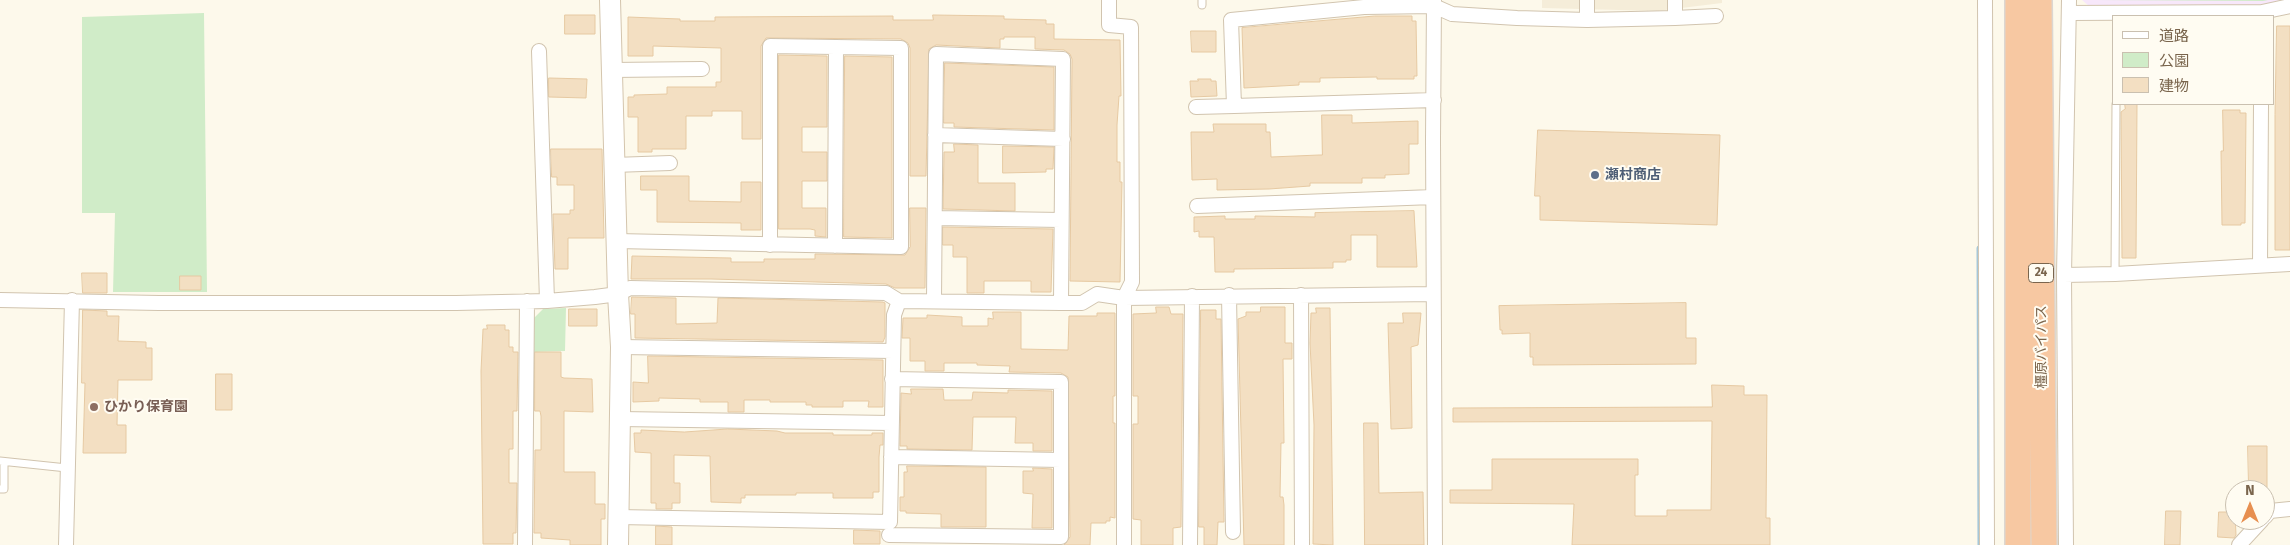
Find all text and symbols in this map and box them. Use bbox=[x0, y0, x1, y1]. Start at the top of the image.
legend bbox=[2112, 15, 2275, 105]
text: 道路 bbox=[2159, 27, 2189, 45]
text: 公園 bbox=[2159, 52, 2189, 70]
text: 建物 bbox=[2159, 77, 2189, 95]
place label: 瀬村商店 bbox=[1605, 167, 1661, 183]
marker: 瀬村商店 bbox=[1589, 169, 1601, 181]
road number: 24 bbox=[2028, 264, 2054, 282]
street label: 橿原バイパス bbox=[2034, 305, 2050, 389]
place label: ひかり保育園 bbox=[104, 399, 188, 415]
marker: ひかり保育園 bbox=[88, 401, 100, 413]
north arrow bbox=[2225, 480, 2275, 530]
text: N bbox=[2245, 482, 2255, 499]

